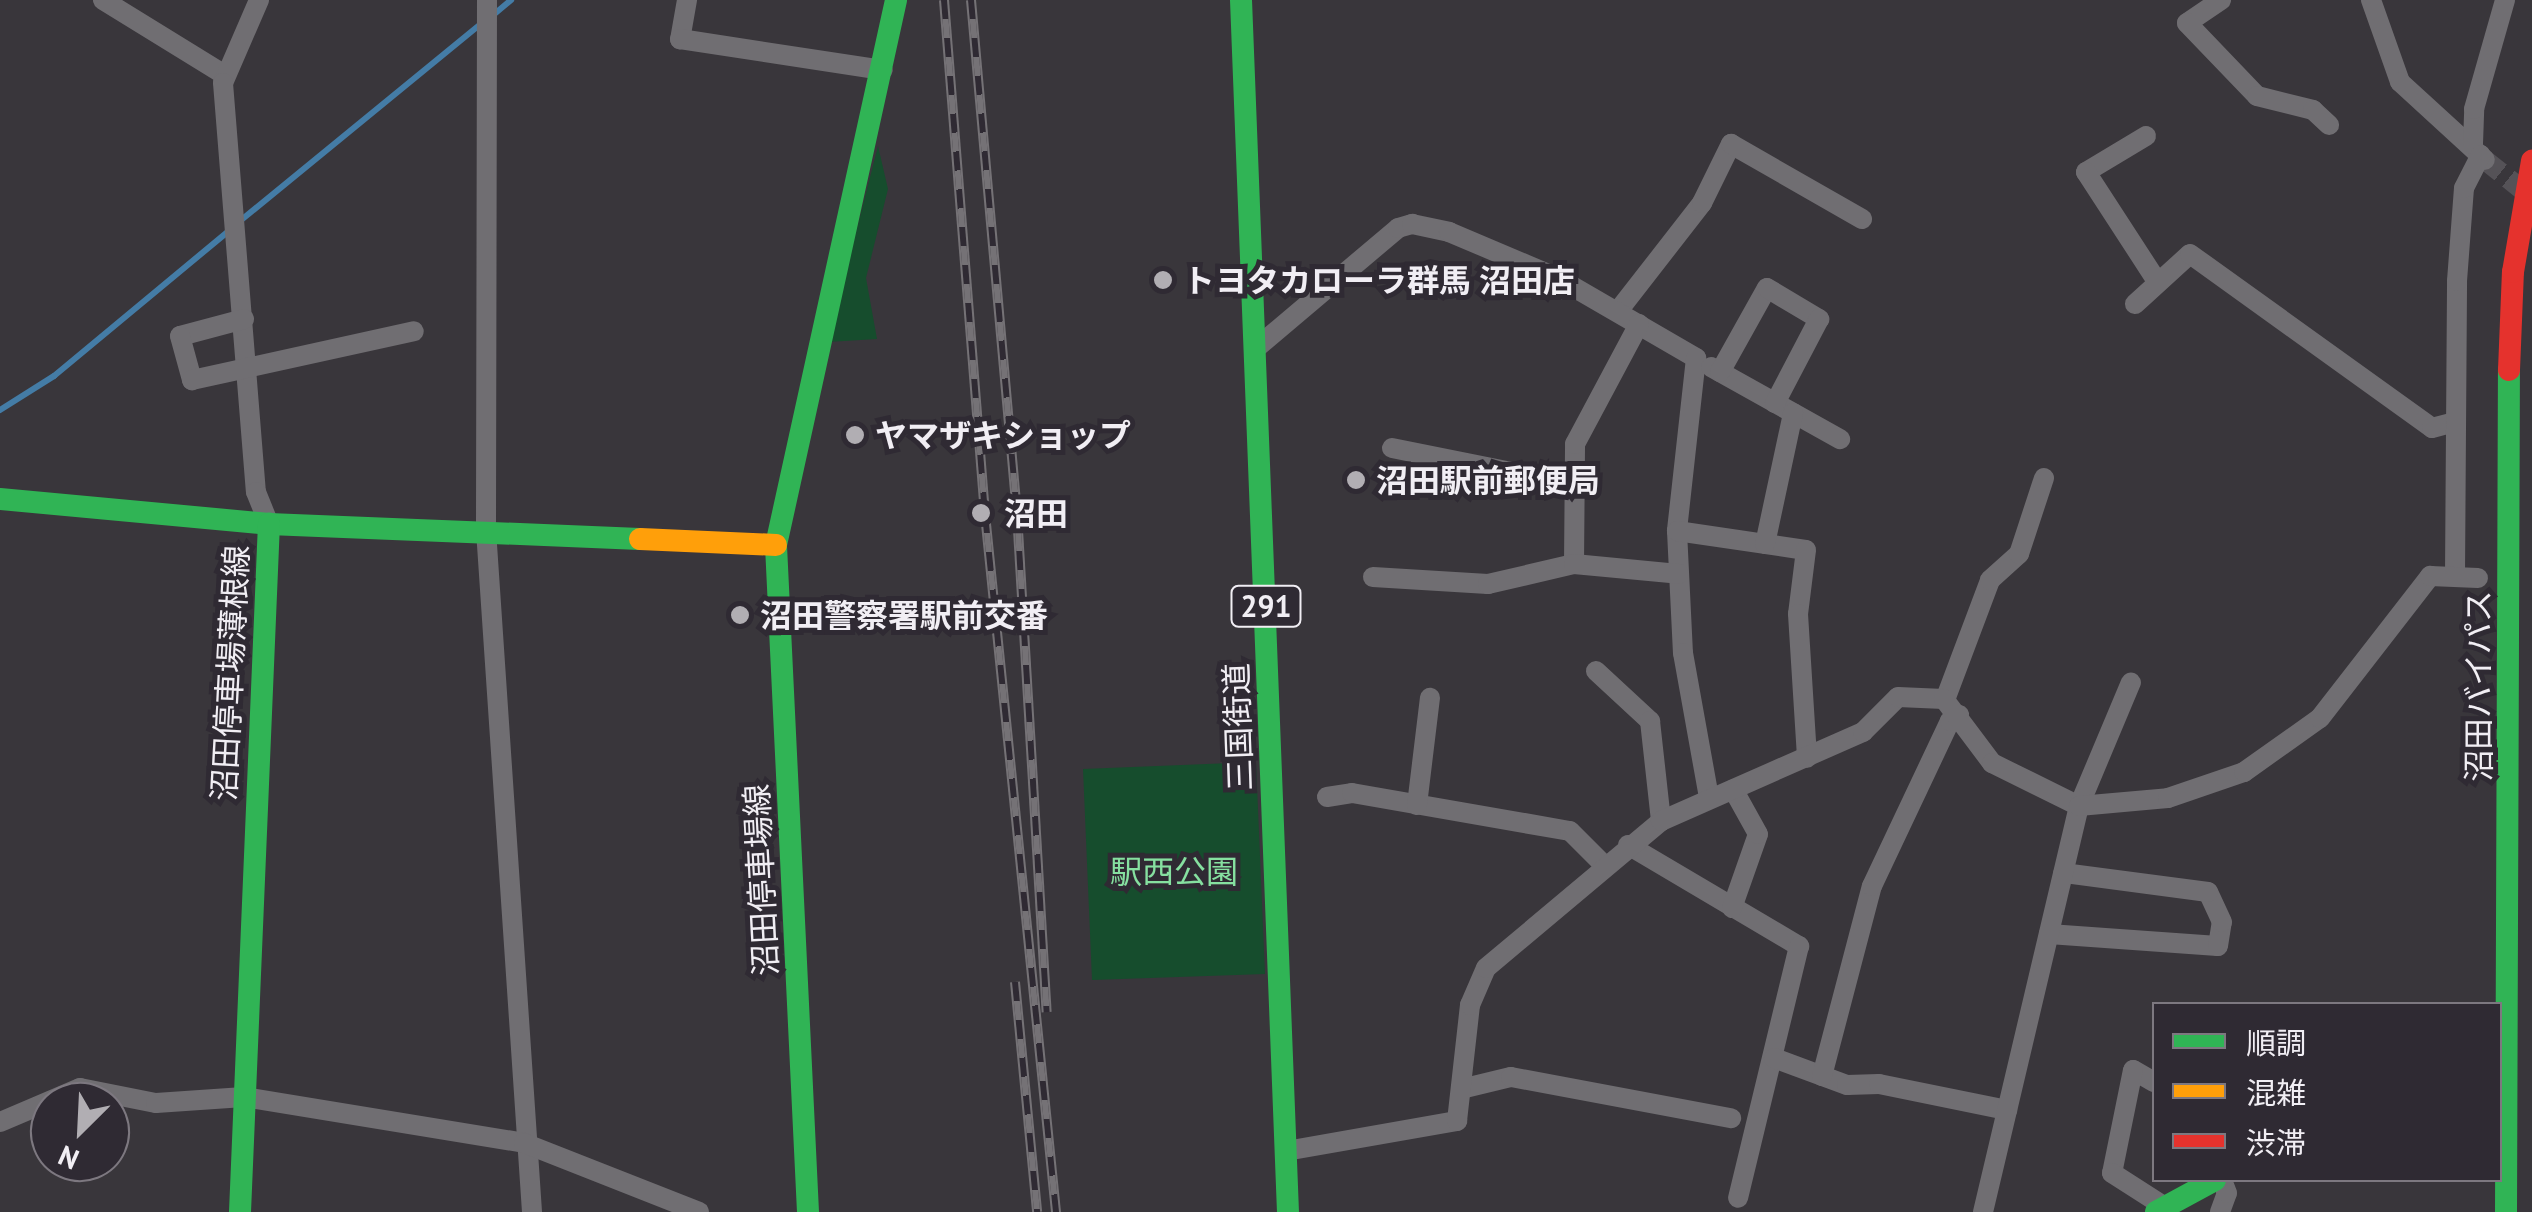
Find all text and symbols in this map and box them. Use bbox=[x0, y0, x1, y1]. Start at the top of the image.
place label: トヨタカローラ群馬 沼田店 bbox=[1183, 261, 1575, 299]
marker: トヨタカローラ群馬 沼田店 bbox=[1152, 269, 1174, 291]
place label: ヤマザキショップ bbox=[875, 416, 1131, 454]
marker: ヤマザキショップ bbox=[844, 424, 866, 446]
place label: 沼田駅前郵便局 bbox=[1376, 461, 1600, 499]
marker: 沼田駅前郵便局 bbox=[1345, 469, 1367, 491]
place label: 沼田 bbox=[1004, 494, 1068, 532]
marker: 沼田 bbox=[968, 500, 994, 526]
street label: 沼田停車場薄根線 bbox=[204, 544, 256, 802]
road number: 291 bbox=[1228, 581, 1304, 631]
street label: 沼田バイパス bbox=[2459, 590, 2497, 782]
place label: 沼田警察署駅前交番 bbox=[760, 596, 1048, 634]
marker: 沼田警察署駅前交番 bbox=[729, 604, 751, 626]
street label: 三国街道 bbox=[1217, 662, 1259, 792]
street label: 沼田停車場線 bbox=[737, 783, 785, 977]
park label: 駅西公園 bbox=[1110, 852, 1238, 890]
legend bbox=[2152, 1002, 2502, 1182]
text: 順調 bbox=[2246, 1023, 2306, 1062]
text: 混雑 bbox=[2246, 1073, 2306, 1112]
north arrow bbox=[30, 1082, 130, 1182]
text: 渋滞 bbox=[2246, 1123, 2306, 1162]
text: N bbox=[52, 1137, 84, 1179]

